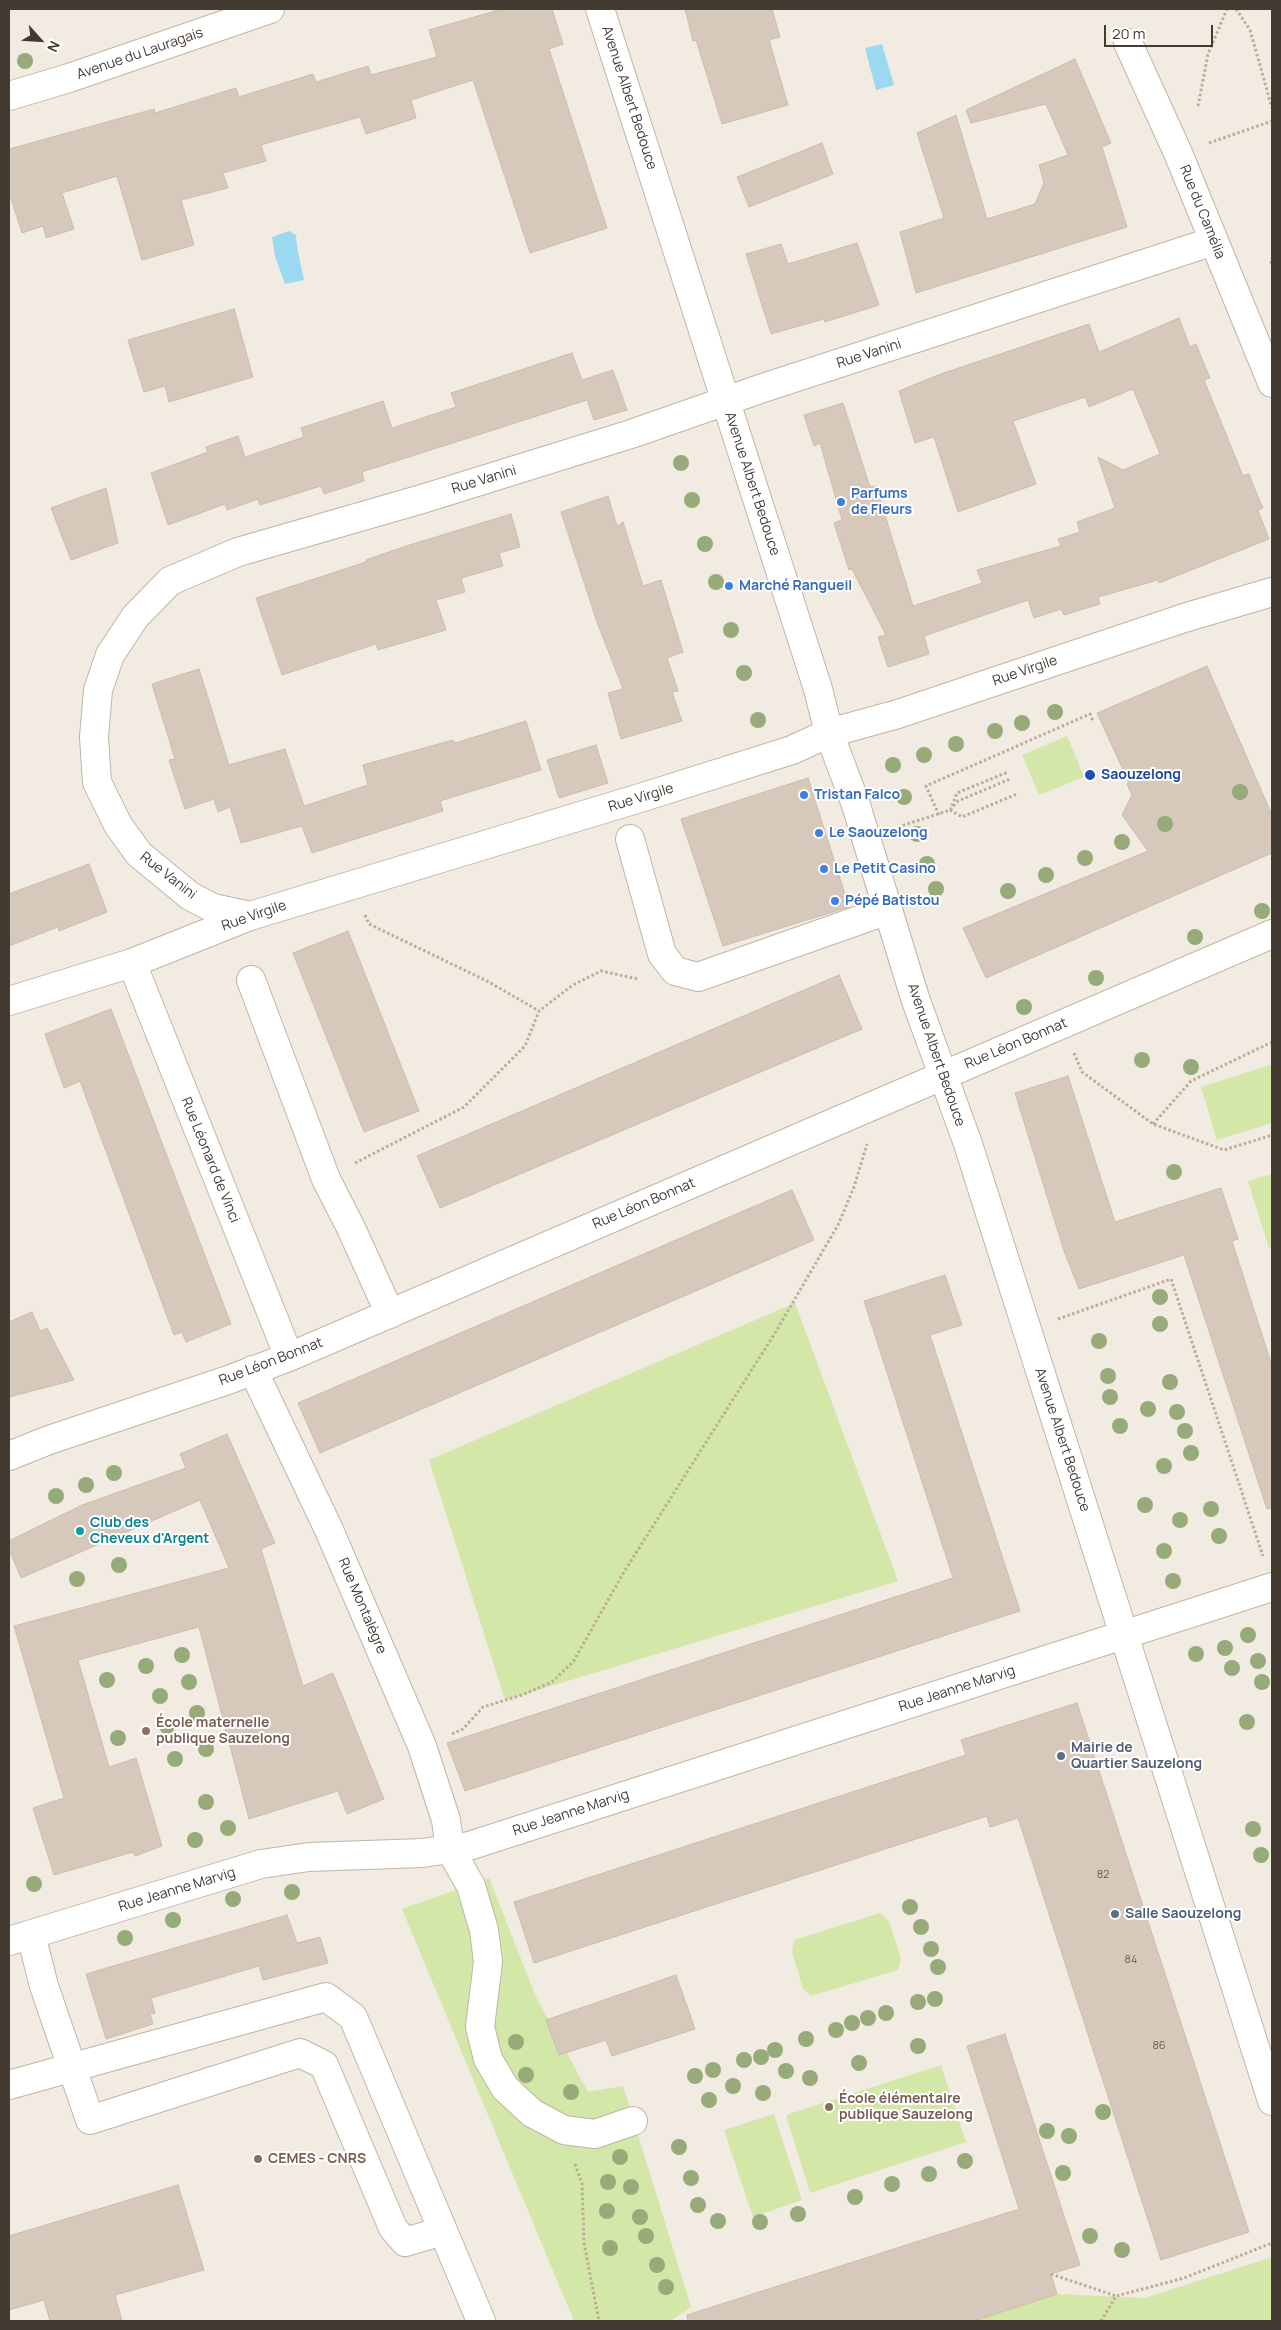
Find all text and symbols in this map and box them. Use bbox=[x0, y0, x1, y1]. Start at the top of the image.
north arrow bbox=[15, 15, 65, 65]
scale bar bbox=[1106, 15, 1215, 47]
text: 20 m bbox=[1112, 23, 1145, 44]
street label: Avenue du Lauragais bbox=[75, 24, 205, 84]
street label: Avenue Albert Bedouce bbox=[598, 24, 660, 172]
text: N bbox=[43, 38, 65, 55]
street label: Rue du Camélia bbox=[1176, 163, 1228, 261]
street label: Rue Vanini bbox=[835, 336, 903, 372]
street label: Avenue Albert Bedouce bbox=[721, 410, 783, 558]
street label: Rue Vanini bbox=[450, 462, 518, 498]
place label: Parfums de Fleurs bbox=[851, 486, 912, 518]
marker: Parfums de Fleurs bbox=[835, 496, 847, 508]
place label: Marché Rangueil bbox=[739, 578, 852, 594]
marker: Marché Rangueil bbox=[723, 580, 735, 592]
street label: Rue Virgile bbox=[990, 652, 1060, 690]
place label: Saouzelong bbox=[1101, 767, 1181, 783]
marker: Saouzelong bbox=[1083, 768, 1097, 782]
street label: Rue Virgile bbox=[606, 780, 676, 816]
place label: Tristan Falco bbox=[814, 787, 900, 803]
marker: Tristan Falco bbox=[798, 789, 810, 801]
place label: Le Saouzelong bbox=[829, 825, 928, 841]
marker: Le Saouzelong bbox=[813, 827, 825, 839]
street label: Rue Vanini bbox=[136, 849, 200, 903]
place label: Le Petit Casino bbox=[834, 861, 936, 877]
marker: Le Petit Casino bbox=[818, 863, 830, 875]
place label: Pépé Batistou bbox=[845, 893, 940, 909]
marker: Pépé Batistou bbox=[829, 895, 841, 907]
street label: Rue Virgile bbox=[219, 897, 289, 935]
street label: Avenue Albert Bedouce bbox=[904, 981, 968, 1129]
street label: Rue Léon Bonnat bbox=[962, 1015, 1070, 1073]
street label: Rue Léonard de Vinci bbox=[177, 1095, 243, 1225]
street label: Rue Léon Bonnat bbox=[590, 1175, 698, 1233]
street label: Rue Léon Bonnat bbox=[217, 1334, 325, 1390]
street label: Avenue Albert Bedouce bbox=[1031, 1366, 1093, 1514]
place label: Club des Cheveux d'Argent bbox=[90, 1515, 209, 1548]
marker: Club des Cheveux d'Argent bbox=[74, 1525, 86, 1537]
street label: Rue Montalègre bbox=[334, 1555, 390, 1657]
street label: Rue Jeanne Marvig bbox=[897, 1662, 1017, 1716]
place label: École maternelle publique Sauzelong bbox=[156, 1715, 290, 1748]
marker: École maternelle publique Sauzelong bbox=[140, 1725, 152, 1737]
place label: Mairie de Quartier Sauzelong bbox=[1071, 1740, 1202, 1772]
marker: Mairie de Quartier Sauzelong bbox=[1055, 1750, 1067, 1762]
street label: Rue Jeanne Marvig bbox=[511, 1786, 631, 1840]
street label: Rue Jeanne Marvig bbox=[117, 1864, 237, 1916]
house number: 82 bbox=[1097, 1868, 1109, 1882]
place label: Salle Saouzelong bbox=[1125, 1906, 1241, 1922]
marker: Salle Saouzelong bbox=[1109, 1908, 1121, 1920]
house number: 84 bbox=[1125, 1953, 1137, 1967]
house number: 86 bbox=[1152, 2039, 1166, 2053]
place label: École élémentaire publique Sauzelong bbox=[839, 2091, 973, 2124]
marker: École élémentaire publique Sauzelong bbox=[823, 2101, 835, 2113]
place label: CEMES - CNRS bbox=[268, 2151, 366, 2167]
marker: CEMES - CNRS bbox=[252, 2153, 264, 2165]

